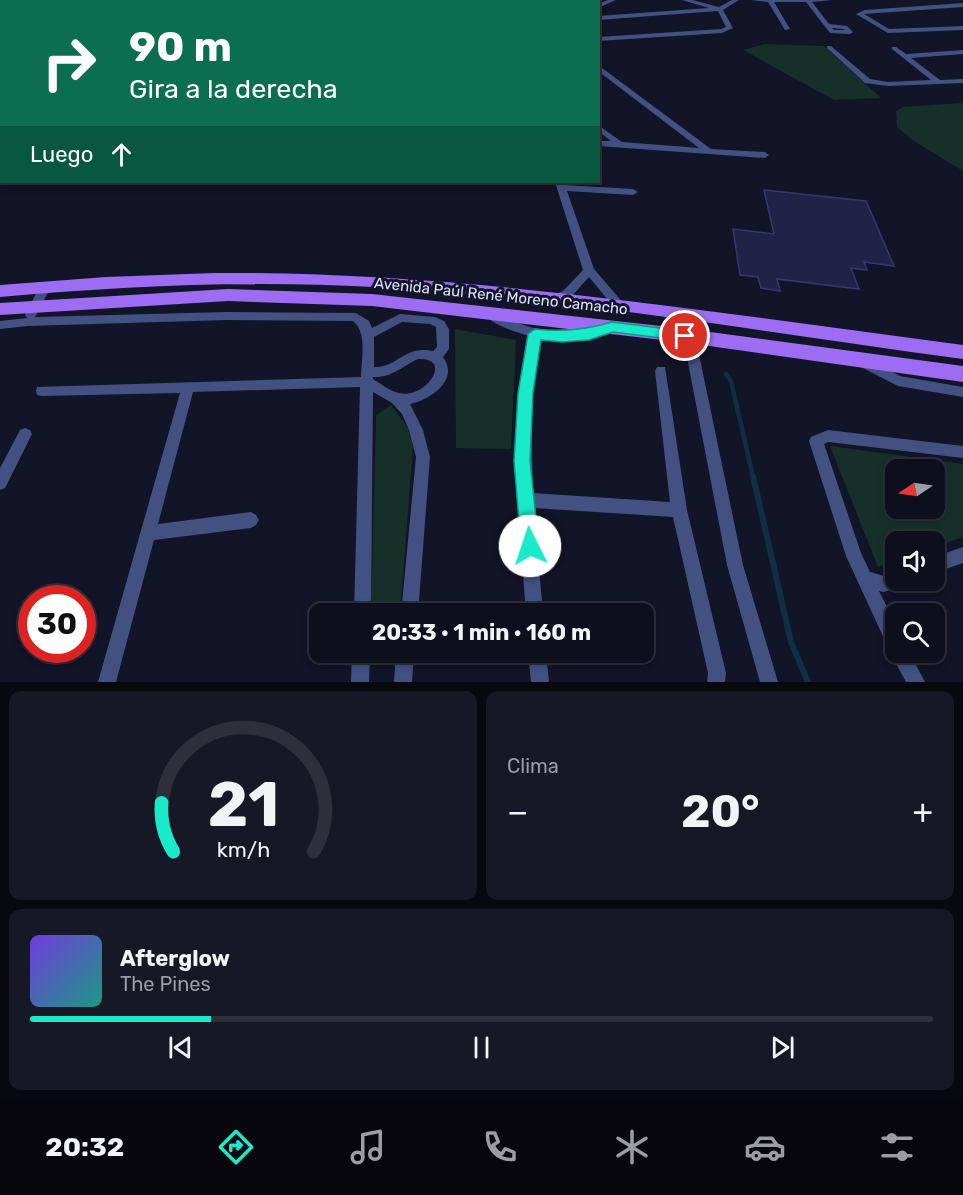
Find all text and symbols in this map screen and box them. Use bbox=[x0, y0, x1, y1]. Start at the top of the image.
text: 90 m bbox=[129, 22, 232, 72]
icon: right bbox=[30, 24, 108, 102]
text: Gira a la derecha bbox=[129, 73, 338, 105]
icon: ahead bbox=[105, 138, 138, 171]
text: Luego bbox=[30, 141, 93, 168]
street label: Avenida Paúl René Moreno Camacho bbox=[373, 274, 629, 318]
pin bbox=[659, 310, 710, 361]
icon: arrive bbox=[668, 319, 701, 352]
north arrow bbox=[885, 459, 945, 519]
map controls bbox=[885, 459, 945, 663]
position arrow bbox=[498, 514, 562, 578]
button: sound bbox=[885, 531, 945, 591]
speed limit sign: 30 bbox=[18, 585, 96, 663]
button: search bbox=[885, 603, 945, 663]
text: 20:33 · 1 min · 160 m bbox=[372, 619, 591, 646]
text: Clima bbox=[507, 754, 559, 778]
text: 21 bbox=[207, 768, 279, 842]
text: 20° bbox=[681, 785, 760, 838]
text: − bbox=[507, 792, 528, 831]
text: + bbox=[912, 792, 933, 831]
text: km/h bbox=[216, 838, 270, 863]
text: Afterglow bbox=[120, 945, 230, 972]
text: The Pines bbox=[120, 972, 211, 996]
icon: previous bbox=[164, 1031, 197, 1064]
icon: pause bbox=[465, 1031, 498, 1064]
icon: next bbox=[766, 1031, 799, 1064]
icon: directions bbox=[215, 1126, 257, 1168]
icon: music bbox=[347, 1126, 389, 1168]
icon: phone bbox=[479, 1126, 521, 1168]
icon: climate bbox=[611, 1126, 653, 1168]
icon: car bbox=[744, 1126, 786, 1168]
icon: filters bbox=[876, 1126, 918, 1168]
text: 20:32 bbox=[45, 1131, 124, 1163]

